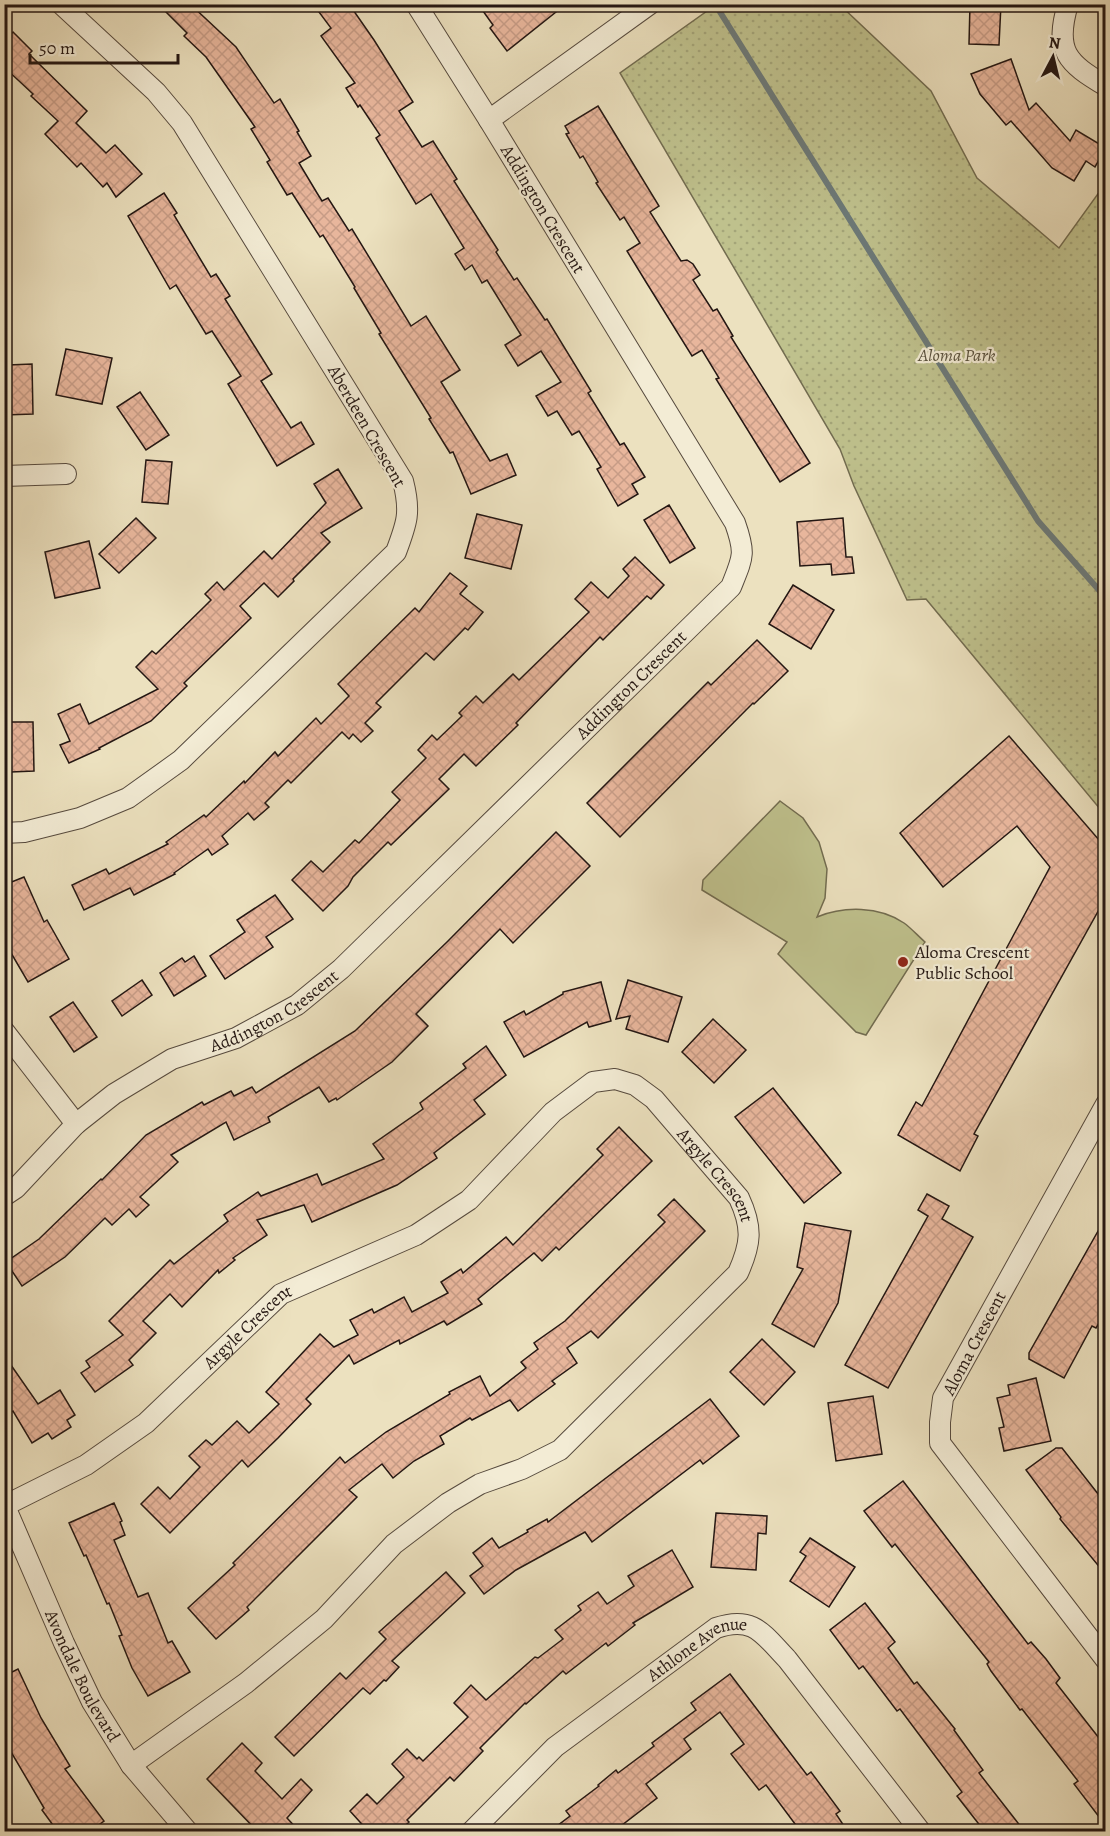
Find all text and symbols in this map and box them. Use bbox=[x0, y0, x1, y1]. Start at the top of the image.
scale bar bbox=[30, 27, 178, 65]
north arrow bbox=[1023, 27, 1083, 87]
text: N bbox=[1048, 31, 1062, 55]
text: 50 m bbox=[39, 36, 75, 60]
street label: Addington Crescent bbox=[495, 139, 591, 278]
park label: Aloma Park bbox=[917, 343, 996, 367]
street label: Aberdeen Crescent bbox=[322, 360, 412, 492]
street label: Addington Crescent bbox=[570, 625, 692, 745]
place label: Aloma Crescent Public School bbox=[914, 940, 1030, 985]
marker: Aloma Crescent Public School bbox=[896, 955, 910, 969]
street label: Addington Crescent bbox=[206, 964, 343, 1058]
street label: Argyle Crescent bbox=[671, 1122, 759, 1225]
street label: Argyle Crescent bbox=[197, 1279, 296, 1375]
street label: Aloma Crescent bbox=[936, 1287, 1012, 1400]
street label: Avondale Boulevard bbox=[39, 1605, 126, 1747]
street label: Athlone Avenue bbox=[641, 1612, 749, 1688]

